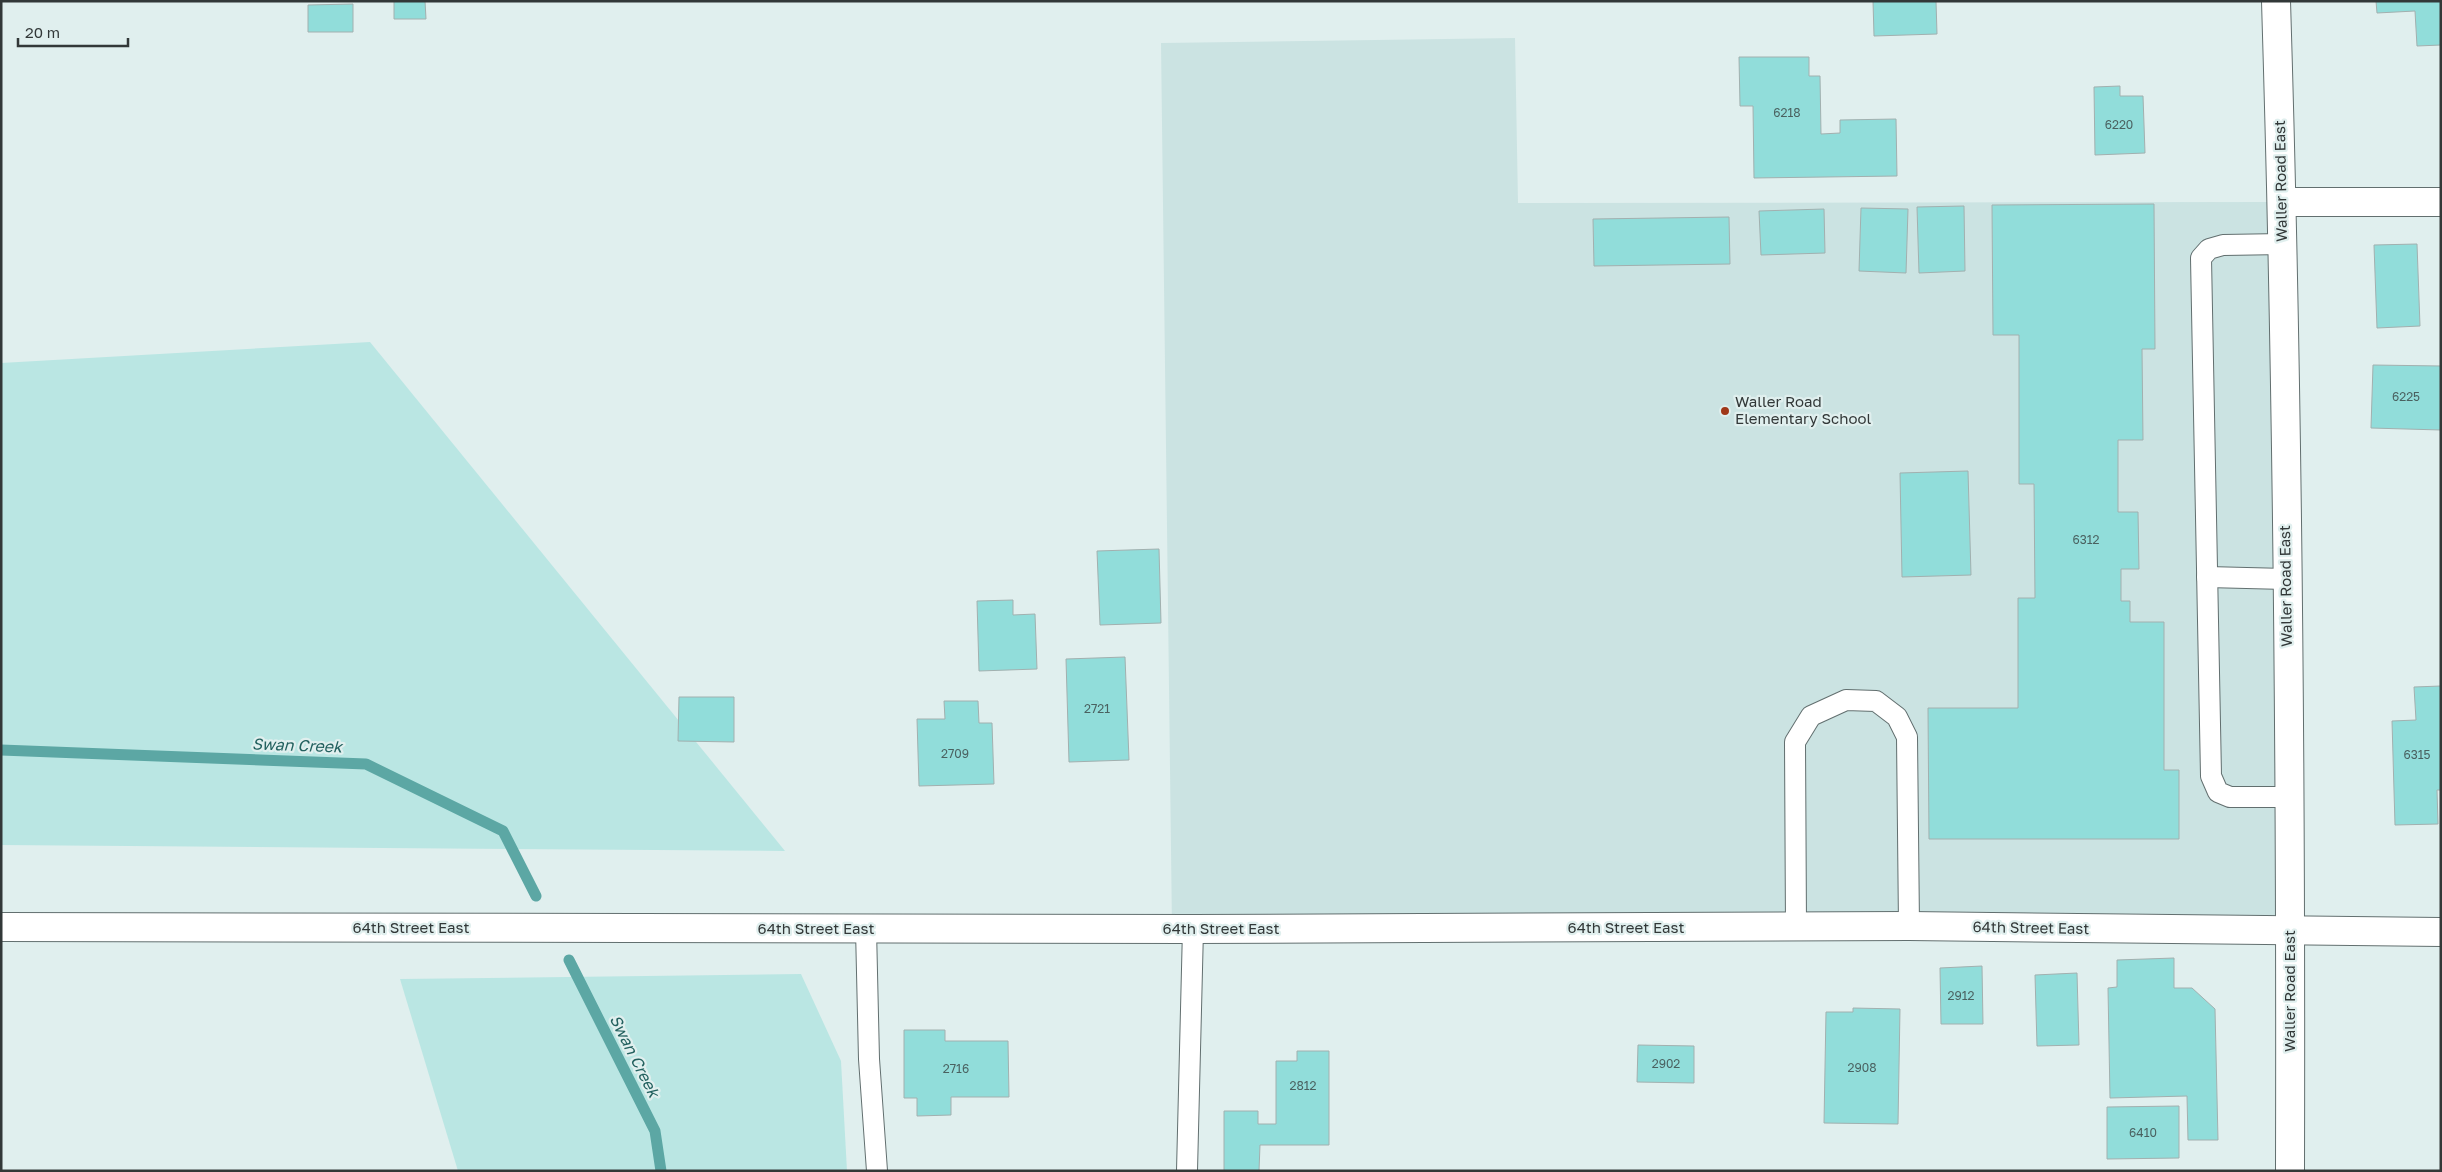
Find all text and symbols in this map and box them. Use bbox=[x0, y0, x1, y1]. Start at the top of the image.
scale bar bbox=[18, 15, 128, 47]
text: 20 m bbox=[25, 23, 60, 41]
house number: 6218 bbox=[1773, 105, 1801, 120]
house number: 6220 bbox=[2105, 117, 2133, 132]
street label: Waller Road East bbox=[2270, 120, 2290, 242]
house number: 6225 bbox=[2392, 389, 2420, 404]
place label: Waller Road Elementary School bbox=[1735, 392, 1871, 427]
marker: Waller Road Elementary School bbox=[1719, 405, 1731, 417]
street label: Waller Road East bbox=[2275, 525, 2295, 647]
house number: 6312 bbox=[2072, 532, 2100, 547]
house number: 2721 bbox=[1084, 701, 1110, 716]
water label: Swan Creek bbox=[252, 733, 344, 757]
house number: 2709 bbox=[941, 746, 969, 761]
house number: 6315 bbox=[2403, 747, 2431, 762]
street label: 64th Street East bbox=[1972, 917, 2090, 937]
street label: 64th Street East bbox=[353, 918, 469, 936]
street label: 64th Street East bbox=[1568, 918, 1684, 936]
street label: 64th Street East bbox=[758, 919, 874, 937]
street label: 64th Street East bbox=[1163, 919, 1279, 937]
street label: Waller Road East bbox=[2280, 930, 2298, 1052]
house number: 2912 bbox=[1947, 988, 1975, 1003]
water label: Swan Creek bbox=[606, 1011, 665, 1102]
house number: 2902 bbox=[1652, 1056, 1680, 1071]
house number: 2908 bbox=[1848, 1060, 1876, 1075]
house number: 2716 bbox=[943, 1061, 969, 1076]
house number: 2812 bbox=[1289, 1078, 1317, 1093]
house number: 6410 bbox=[2129, 1125, 2157, 1140]

